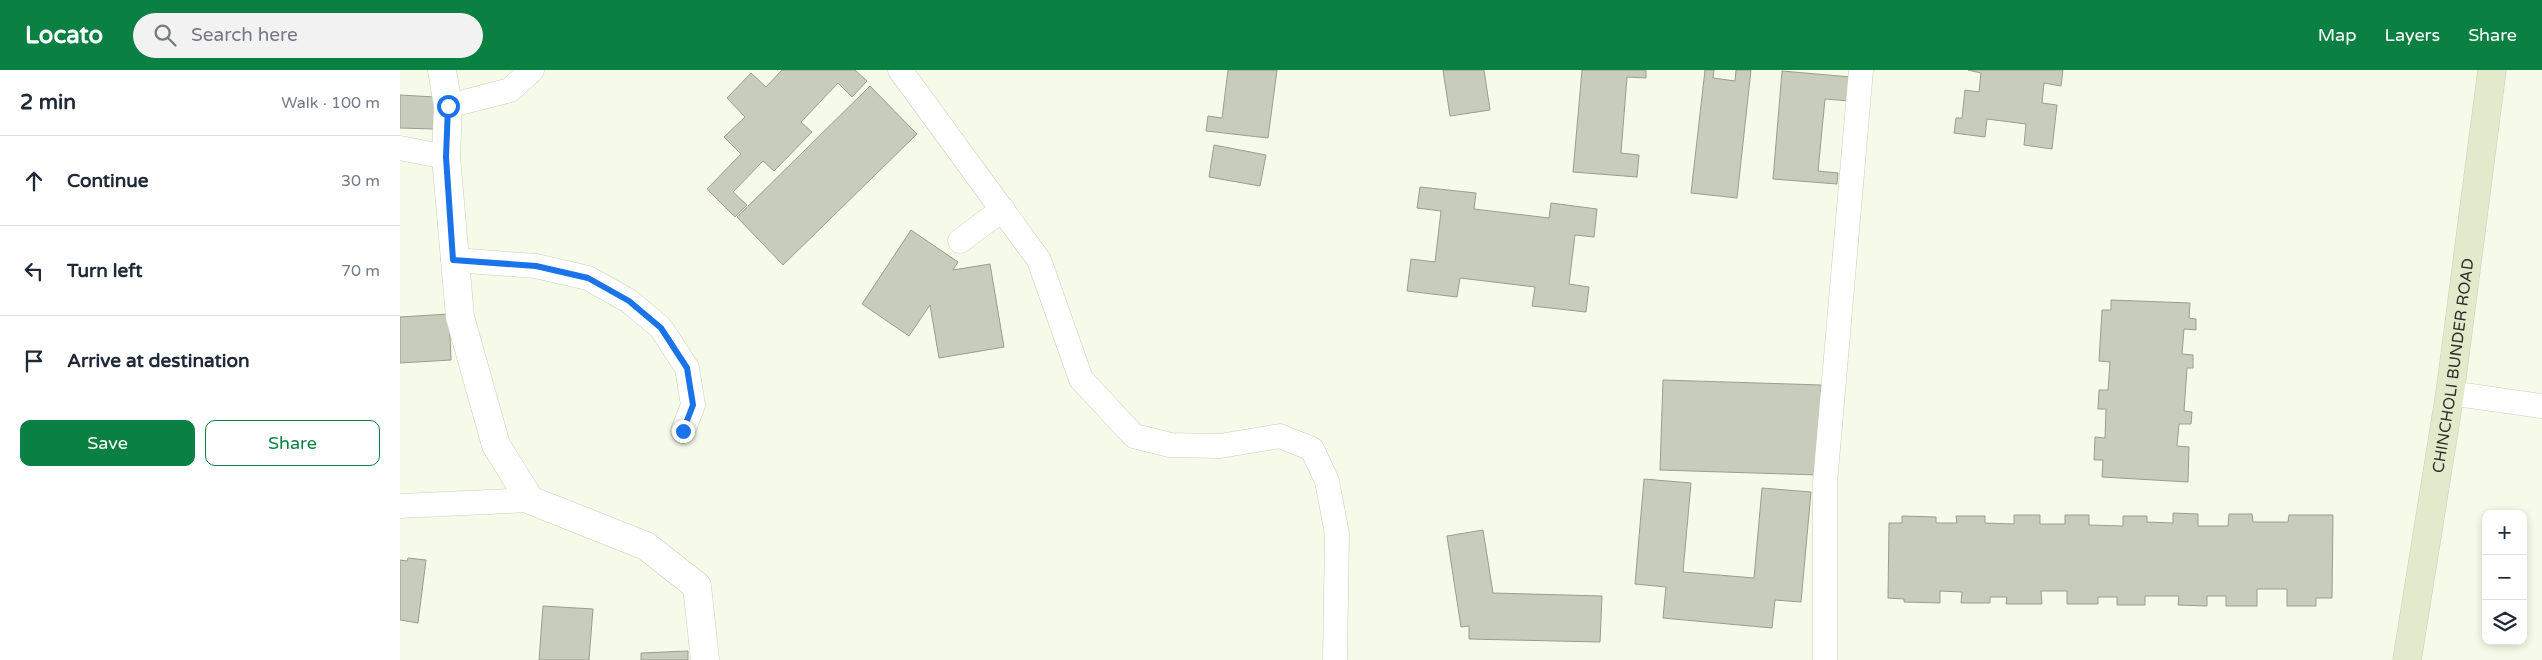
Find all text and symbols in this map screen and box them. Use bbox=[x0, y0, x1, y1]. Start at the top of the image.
search box bbox=[133, 13, 483, 58]
text: Locato bbox=[25, 21, 103, 50]
icon: search bbox=[151, 21, 179, 49]
text: Search here bbox=[191, 24, 298, 46]
text: Map bbox=[2318, 24, 2357, 46]
text: Layers bbox=[2385, 24, 2440, 46]
text: Share bbox=[2468, 24, 2517, 46]
text: 2 min bbox=[20, 90, 76, 115]
text: Walk · 100 m bbox=[281, 93, 380, 113]
route start bbox=[437, 95, 460, 118]
icon: ahead bbox=[20, 167, 48, 195]
text: Continue bbox=[67, 170, 149, 192]
text: 30 m bbox=[341, 171, 380, 191]
icon: left bbox=[20, 257, 48, 285]
street label: CHINCHOLI BUNDER ROAD bbox=[2428, 257, 2478, 475]
text: Turn left bbox=[67, 260, 143, 282]
text: 70 m bbox=[341, 261, 380, 281]
icon: arrive bbox=[20, 347, 48, 375]
text: Arrive at destination bbox=[67, 350, 250, 372]
button: Save bbox=[20, 420, 195, 466]
button: Share bbox=[205, 420, 380, 466]
route end bbox=[672, 420, 695, 443]
map controls bbox=[2482, 510, 2527, 645]
button: + bbox=[2482, 510, 2527, 555]
button: − bbox=[2482, 555, 2527, 600]
button: layers bbox=[2482, 600, 2527, 645]

